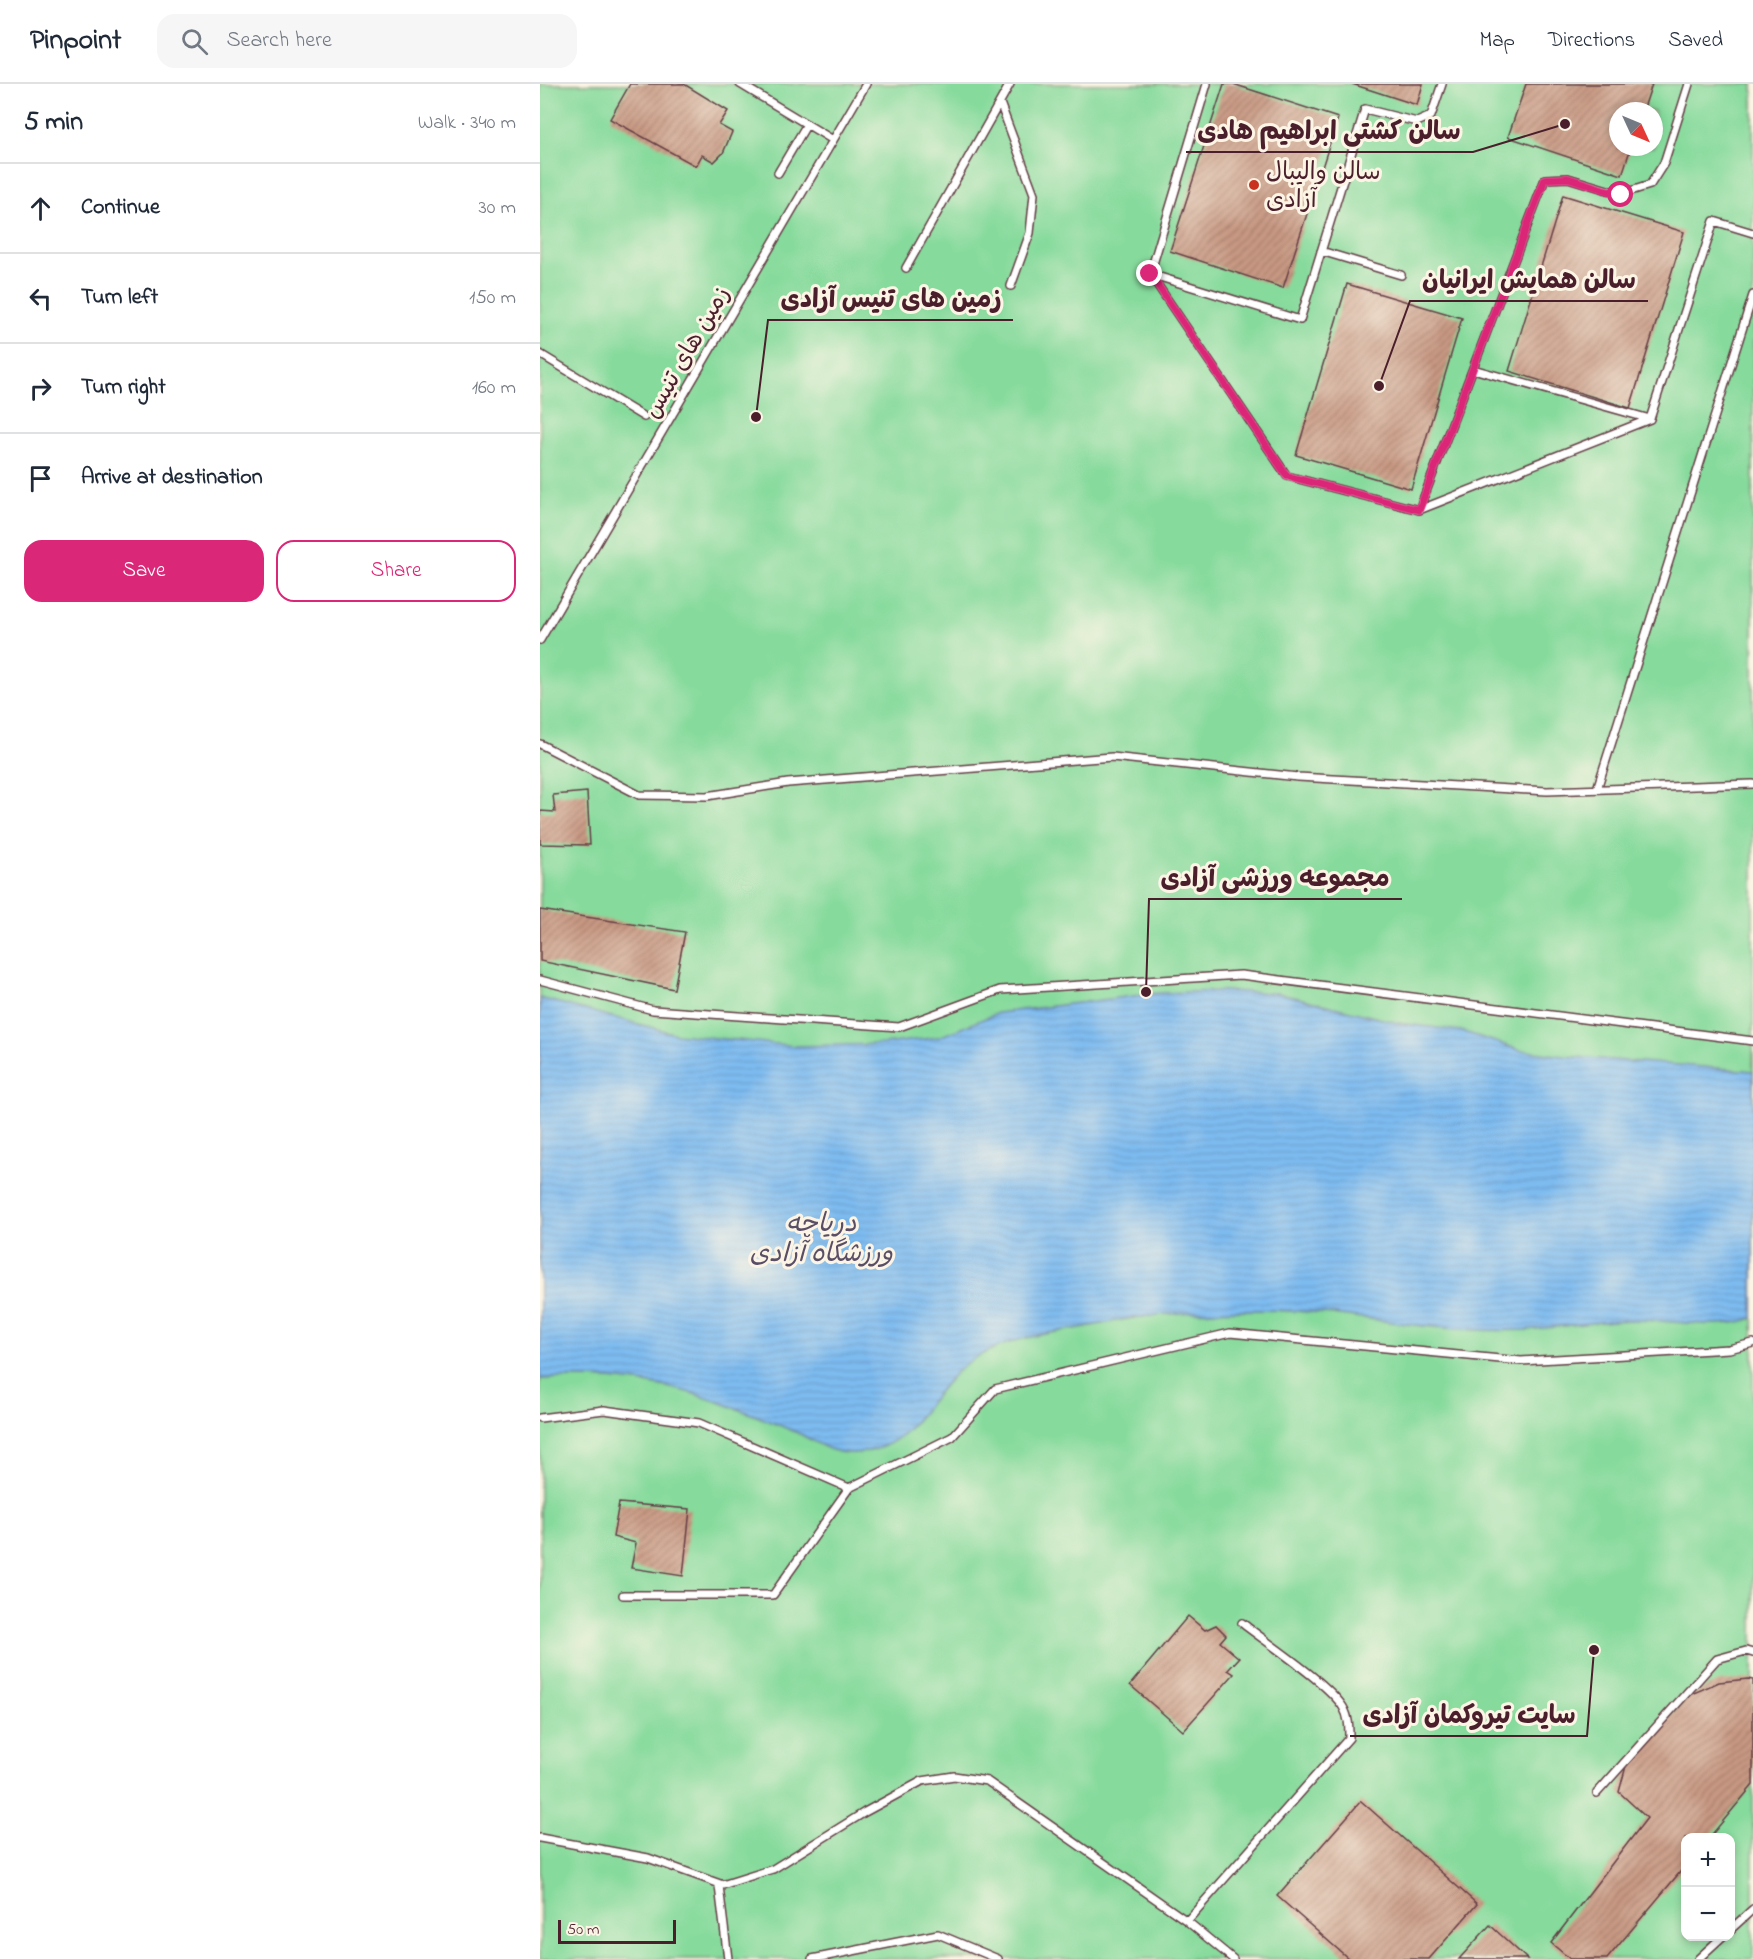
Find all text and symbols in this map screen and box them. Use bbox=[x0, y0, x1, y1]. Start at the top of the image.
search box bbox=[157, 14, 577, 68]
text: Pinpoint bbox=[30, 21, 121, 62]
icon: search bbox=[178, 25, 211, 58]
text: Search here bbox=[226, 25, 332, 57]
text: Map bbox=[1479, 26, 1515, 56]
text: Directions bbox=[1548, 26, 1635, 56]
text: Saved bbox=[1668, 26, 1723, 56]
north arrow bbox=[1609, 102, 1663, 156]
text: 5 min bbox=[24, 104, 83, 142]
callout: سالن کشتی ابراهیم هادی bbox=[1186, 108, 1473, 152]
text: Walk · 340 m bbox=[418, 109, 516, 138]
text: سالن کشتی ابراهیم هادی bbox=[1197, 114, 1461, 152]
place label: سالن والیبال آزادی bbox=[1266, 156, 1381, 219]
marker: سالن والیبال آزادی bbox=[1247, 178, 1261, 192]
route start bbox=[1607, 181, 1633, 207]
icon: ahead bbox=[24, 192, 57, 225]
text: Continue bbox=[81, 192, 160, 224]
text: 30 m bbox=[479, 194, 516, 223]
callout: سالن همایش ایرانیان bbox=[1410, 257, 1648, 301]
route end bbox=[1136, 260, 1162, 286]
text: سالن همایش ایرانیان bbox=[1422, 263, 1636, 301]
callout: زمین های تنیس آزادی bbox=[768, 276, 1013, 320]
street label: زمین های تنیس bbox=[636, 281, 740, 426]
icon: left bbox=[24, 282, 57, 315]
text: Turn left bbox=[81, 282, 158, 314]
text: زمین های تنیس آزادی bbox=[781, 282, 1001, 320]
text: 150 m bbox=[469, 284, 516, 313]
icon: right bbox=[24, 372, 57, 405]
text: Turn right bbox=[81, 372, 166, 404]
text: 160 m bbox=[472, 374, 516, 403]
icon: arrive bbox=[24, 462, 57, 495]
text: Arrive at destination bbox=[81, 462, 263, 494]
button: Save bbox=[24, 540, 264, 602]
button: Share bbox=[276, 540, 516, 602]
callout: مجموعه ورزشی آزادی bbox=[1149, 855, 1402, 899]
text: مجموعه ورزشی آزادی bbox=[1160, 861, 1390, 899]
water label: دریاچه ورزشگاه آزادی bbox=[749, 1206, 893, 1274]
callout: سایت تیروکمان آزادی bbox=[1350, 1692, 1587, 1736]
text: سایت تیروکمان آزادی bbox=[1362, 1698, 1576, 1736]
map controls bbox=[1681, 1833, 1735, 1941]
button: + bbox=[1681, 1833, 1735, 1887]
button: − bbox=[1681, 1887, 1735, 1941]
scale bar bbox=[558, 1917, 676, 1944]
text: 50 m bbox=[567, 1918, 599, 1942]

